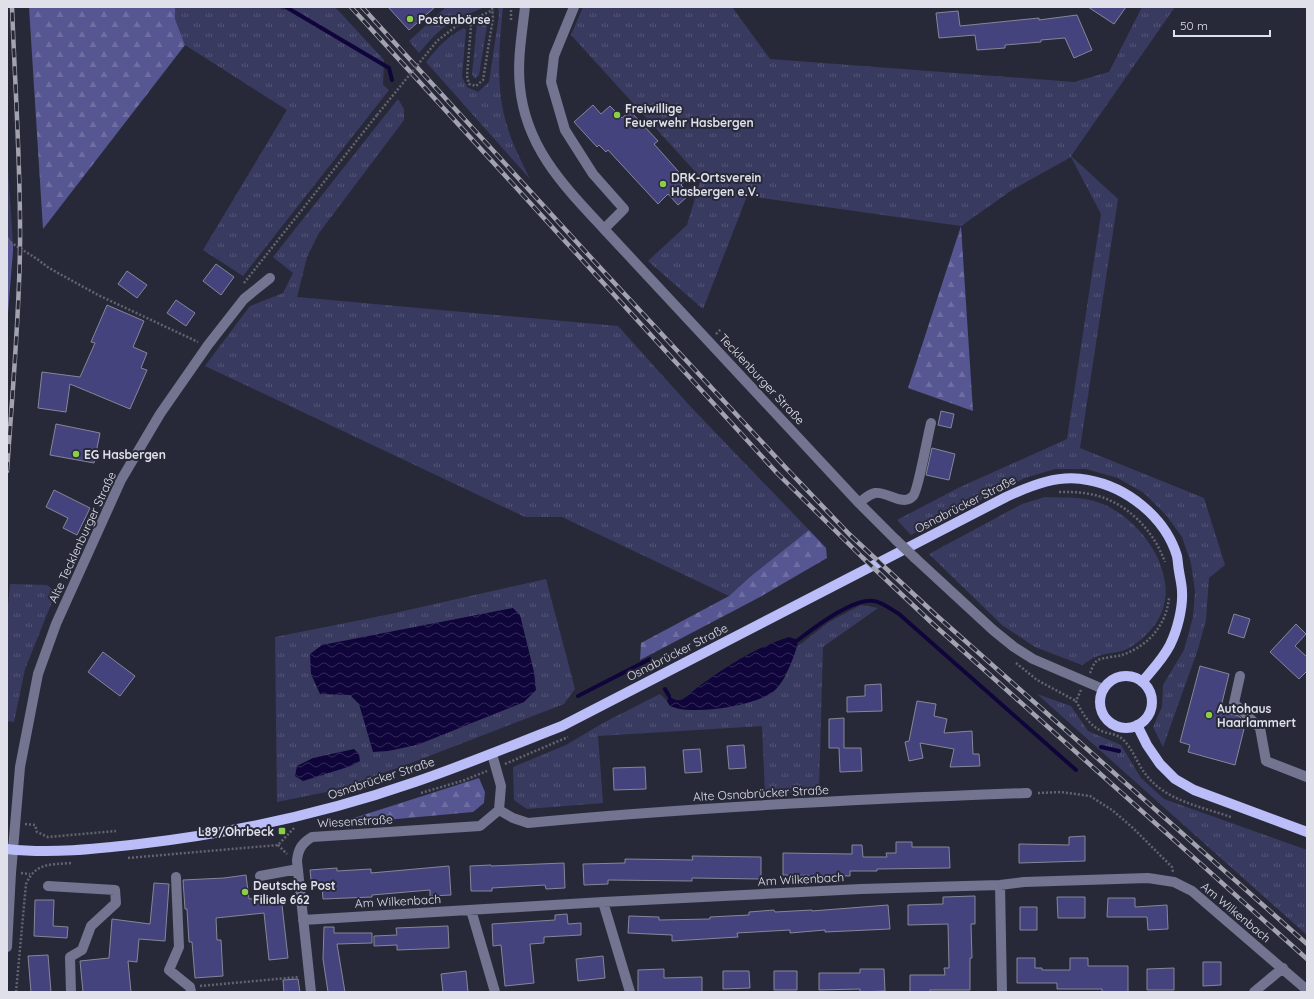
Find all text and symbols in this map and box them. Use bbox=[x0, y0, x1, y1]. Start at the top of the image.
place label: Postenbörse bbox=[418, 12, 491, 27]
scale bar bbox=[1174, 12, 1270, 38]
marker: Postenbörse bbox=[405, 14, 415, 24]
text: 50 m bbox=[1180, 18, 1208, 33]
place label: Freiwillige Feuerwehr Hasbergen bbox=[625, 101, 754, 130]
marker: Freiwillige Feuerwehr Hasbergen bbox=[612, 110, 622, 120]
place label: DRK-Ortsverein Hasbergen e.V. bbox=[671, 170, 761, 199]
marker: DRK-Ortsverein Hasbergen e.V. bbox=[658, 179, 668, 189]
street label: Tecklenburger Straße bbox=[716, 331, 808, 428]
place label: EG Hasbergen bbox=[84, 447, 166, 462]
marker: EG Hasbergen bbox=[71, 449, 81, 459]
street label: Alte Tecklenburger Straße bbox=[45, 469, 119, 605]
street label: Osnabrücker Straße bbox=[912, 472, 1018, 536]
street label: Osnabrücker Straße bbox=[624, 620, 730, 684]
place label: Autohaus Haarlammert bbox=[1217, 701, 1296, 730]
marker: Autohaus Haarlammert bbox=[1204, 710, 1214, 720]
street label: Osnabrücker Straße bbox=[326, 754, 436, 802]
street label: Alte Osnabrücker Straße bbox=[693, 782, 829, 804]
street label: Wiesenstraße bbox=[317, 812, 393, 830]
place label: L89/Ohrbeck bbox=[198, 824, 274, 839]
marker: L89/Ohrbeck bbox=[277, 826, 287, 836]
street label: Am Wilkenbach bbox=[757, 869, 845, 889]
place label: Deutsche Post Filiale 662 bbox=[253, 878, 336, 907]
street label: Am Wilkenbach bbox=[1198, 878, 1274, 946]
marker: Deutsche Post Filiale 662 bbox=[240, 887, 250, 897]
street label: Am Wilkenbach bbox=[354, 891, 442, 911]

